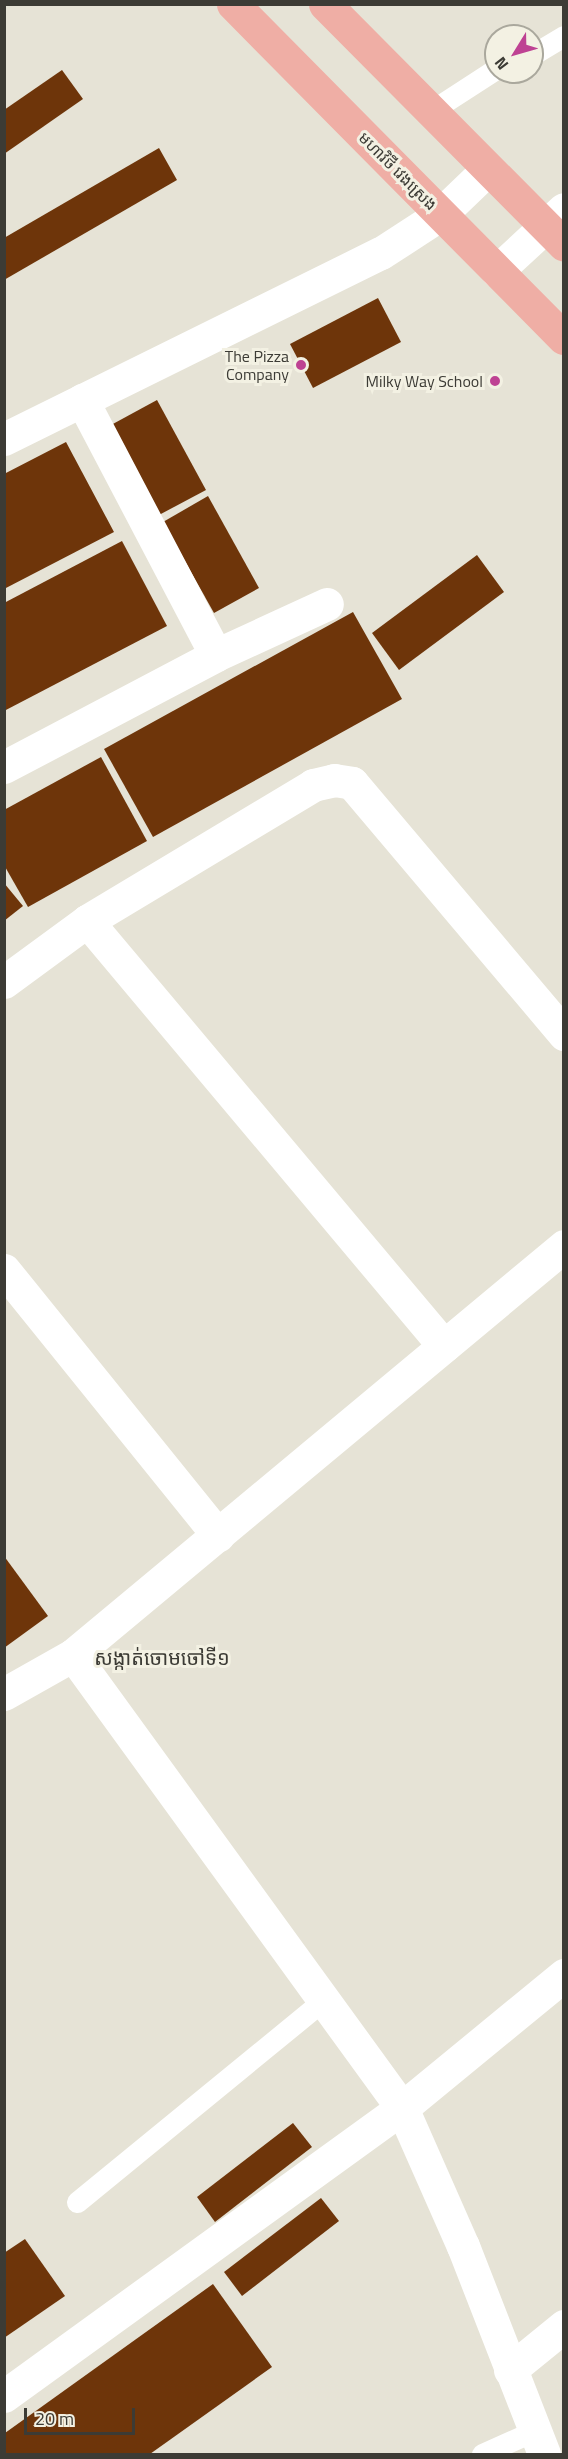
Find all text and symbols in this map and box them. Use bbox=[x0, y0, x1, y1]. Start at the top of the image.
north arrow bbox=[484, 24, 544, 84]
text: N bbox=[488, 52, 514, 75]
street label: មហាវិថី វេងស្រេង bbox=[355, 128, 441, 214]
place label: The Pizza Company bbox=[225, 346, 289, 384]
marker: The Pizza Company bbox=[294, 358, 308, 372]
place label: Milky Way School bbox=[365, 371, 483, 391]
marker: Milky Way School bbox=[488, 374, 502, 388]
district label: សង្កាត់ចោមចៅទី១ bbox=[94, 1645, 230, 1669]
scale bar bbox=[27, 2396, 138, 2434]
text: 20 m bbox=[35, 2405, 74, 2432]

